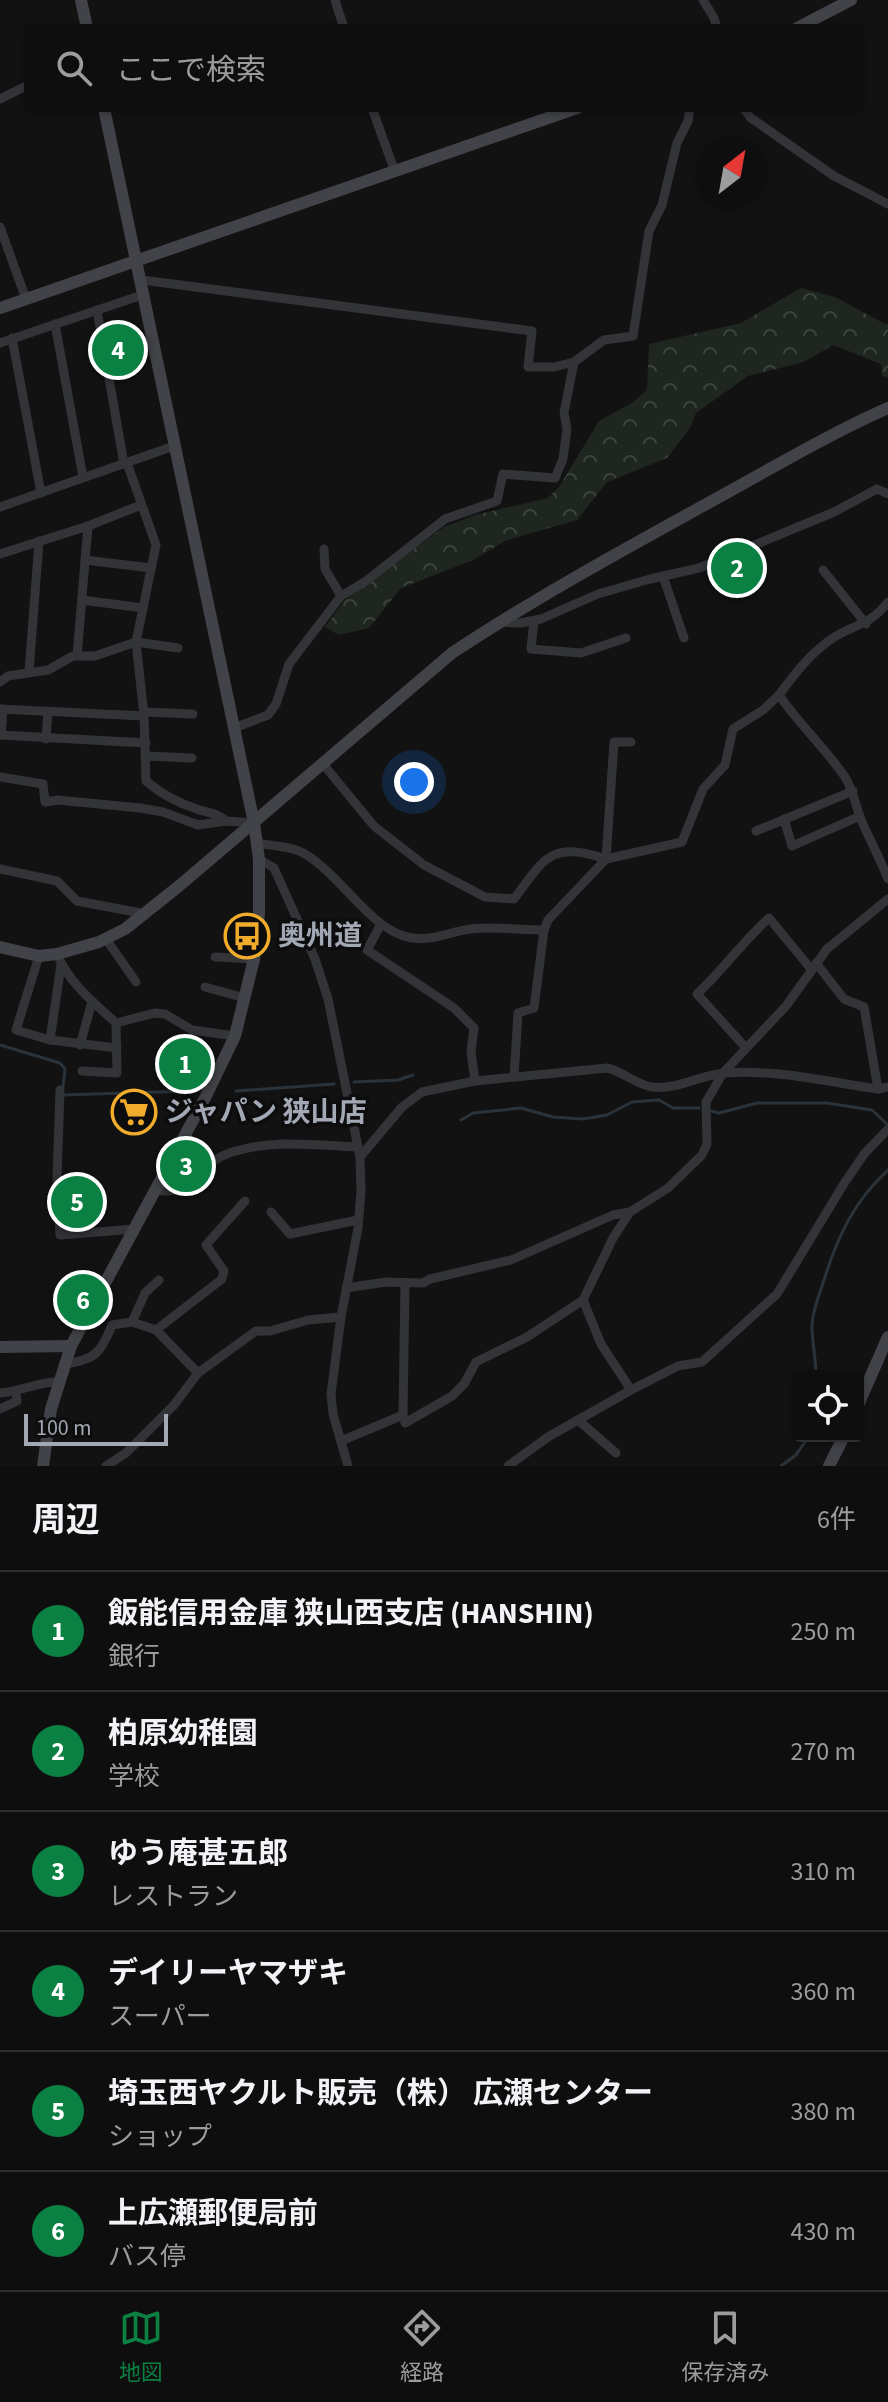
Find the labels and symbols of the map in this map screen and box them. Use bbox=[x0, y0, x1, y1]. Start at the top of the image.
north arrow bbox=[696, 136, 768, 208]
pin: 4 bbox=[92, 320, 144, 380]
pin: 2 bbox=[711, 538, 763, 598]
your location bbox=[394, 762, 434, 802]
bus stop icon: 奥州道 bbox=[223, 912, 271, 960]
place label: 奥州道 bbox=[278, 916, 362, 956]
pin: 1 bbox=[159, 1034, 211, 1094]
supermarket icon: ジャパン 狭山店 bbox=[110, 1088, 158, 1136]
place label: ジャパン 狭山店 bbox=[165, 1092, 367, 1132]
pin: 3 bbox=[160, 1136, 212, 1196]
pin: 5 bbox=[51, 1172, 103, 1232]
pin: 6 bbox=[57, 1270, 109, 1330]
scale bar bbox=[24, 1410, 168, 1446]

